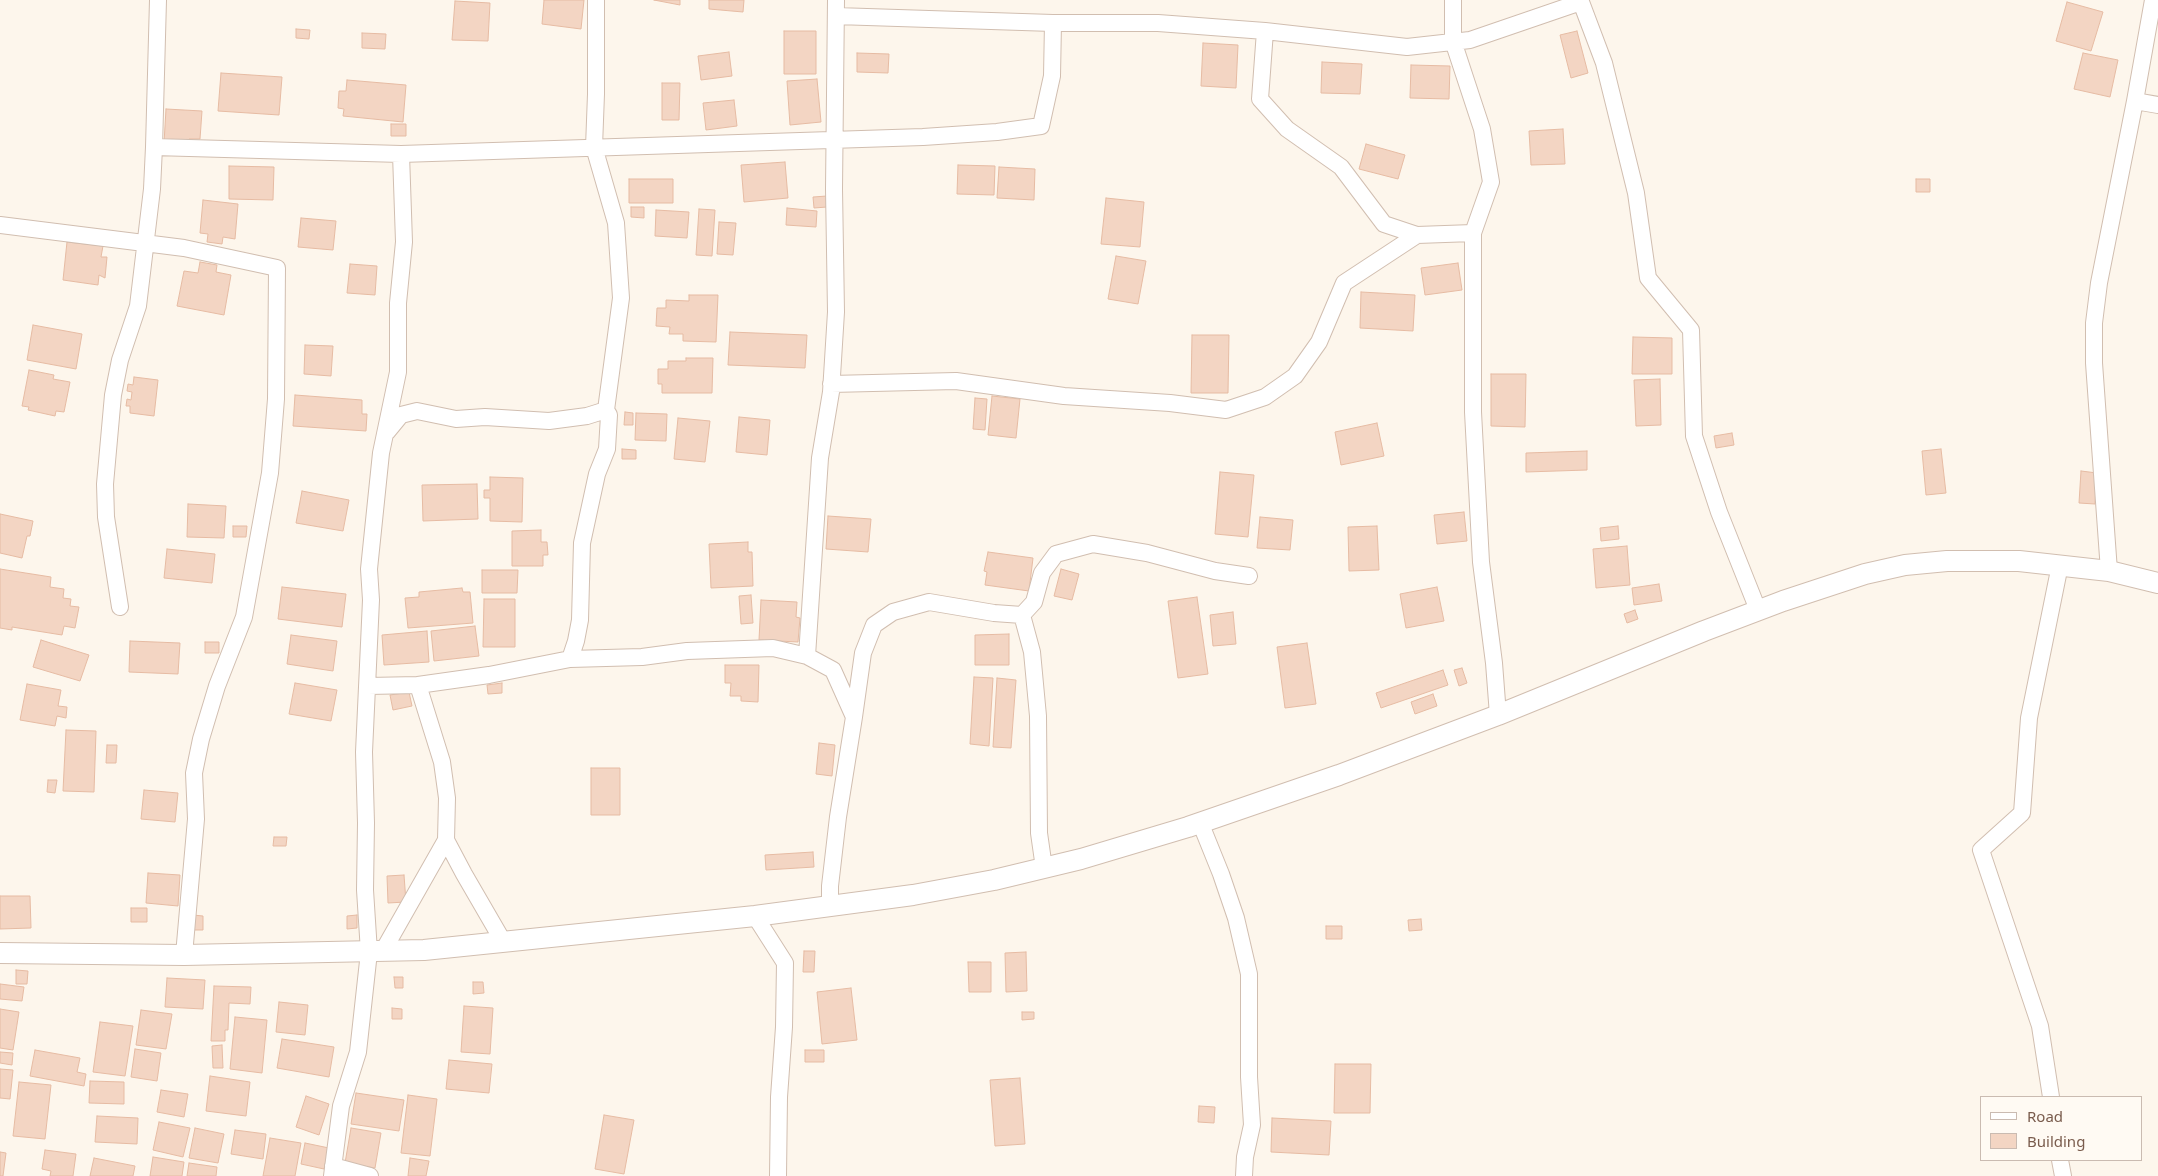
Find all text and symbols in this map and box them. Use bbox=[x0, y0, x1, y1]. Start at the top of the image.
legend bbox=[1980, 1096, 2143, 1161]
text: Road bbox=[2027, 1106, 2063, 1126]
text: Building bbox=[2027, 1131, 2085, 1151]

